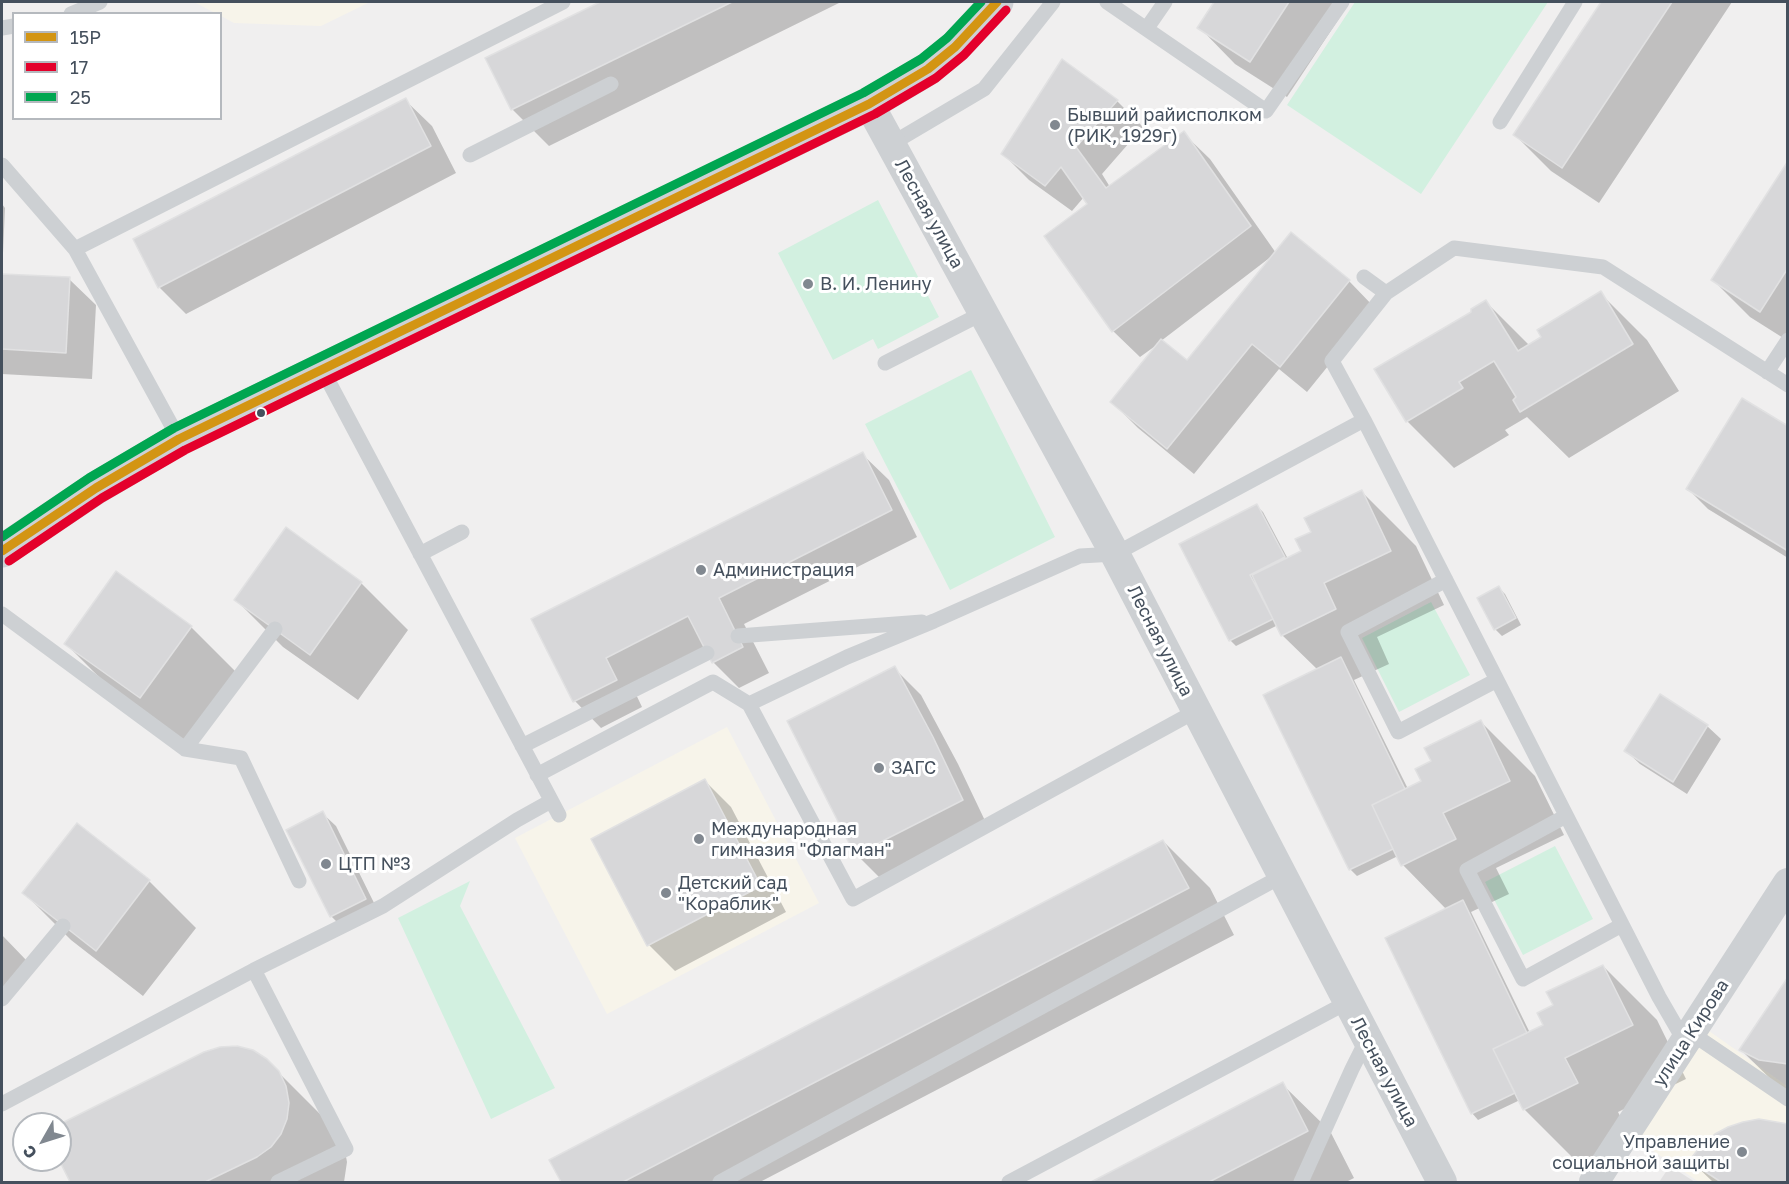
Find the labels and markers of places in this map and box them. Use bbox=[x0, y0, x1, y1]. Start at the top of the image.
place label: Бывший райисполком (РИК, 1929г) bbox=[1067, 104, 1262, 146]
marker: Бывший райисполком (РИК, 1929г) bbox=[1048, 118, 1062, 132]
place label: В. И. Ленину bbox=[820, 273, 932, 295]
marker: В. И. Ленину bbox=[801, 277, 815, 291]
unlabelled marker bbox=[255, 407, 267, 419]
place label: Администрация bbox=[713, 559, 854, 581]
marker: Администрация bbox=[694, 563, 708, 577]
place label: ЗАГС bbox=[891, 757, 936, 779]
marker: ЗАГС bbox=[872, 761, 886, 775]
place label: Международная гимназия "Флагман" bbox=[711, 818, 892, 860]
marker: Международная гимназия "Флагман" bbox=[692, 832, 706, 846]
place label: ЦТП №3 bbox=[338, 853, 411, 875]
marker: ЦТП №3 bbox=[319, 857, 333, 871]
place label: Детский сад "Кораблик" bbox=[678, 872, 787, 914]
marker: Детский сад "Кораблик" bbox=[659, 886, 673, 900]
place label: Управление социальной защиты bbox=[1552, 1131, 1730, 1174]
marker: Управление социальной защиты bbox=[1735, 1145, 1749, 1159]

